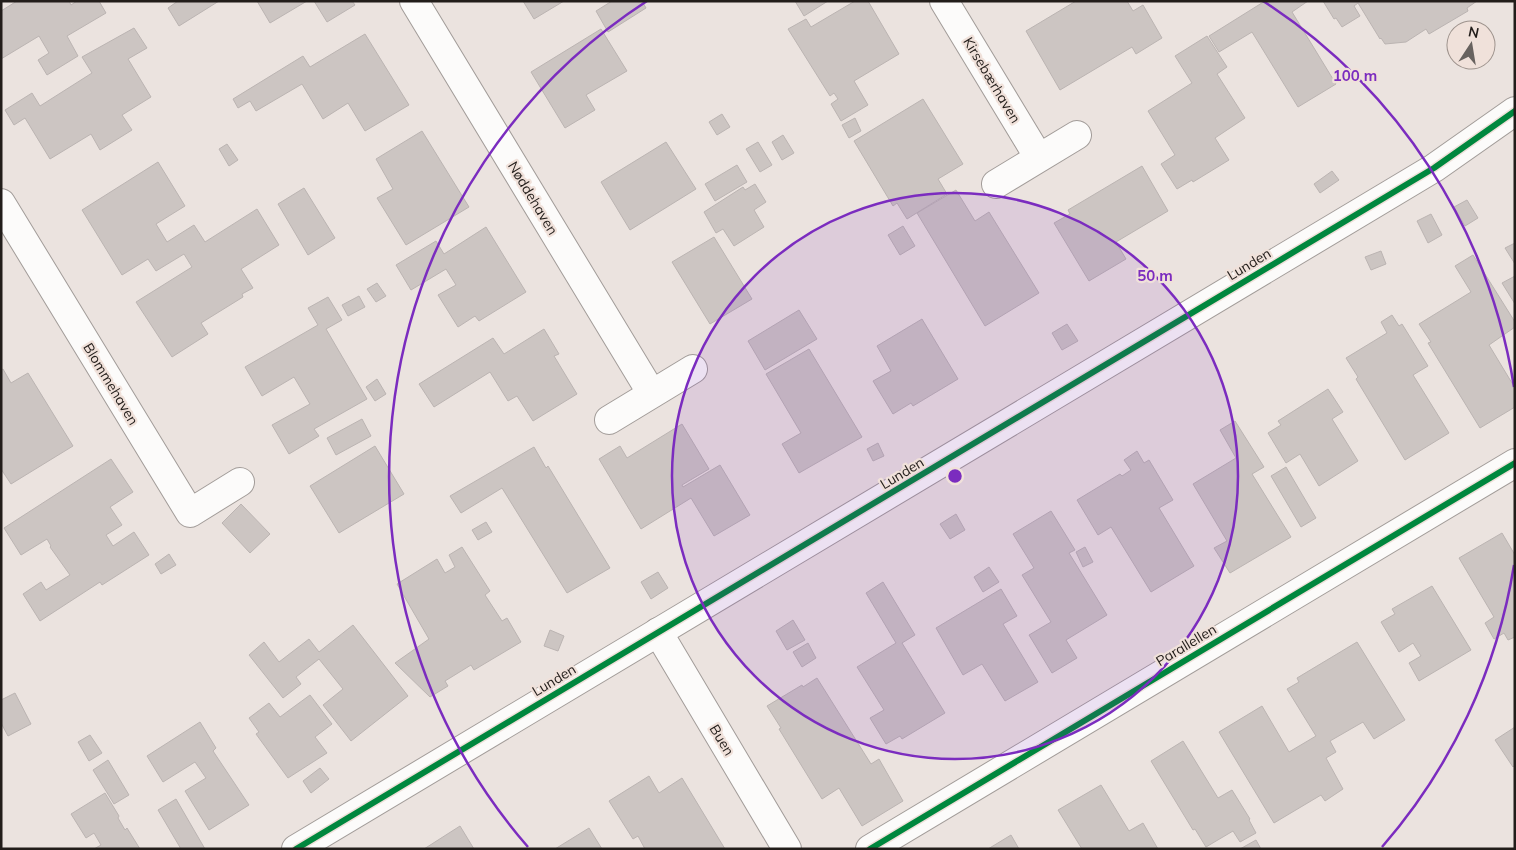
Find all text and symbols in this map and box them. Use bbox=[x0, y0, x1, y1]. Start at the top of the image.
north arrow bbox=[1446, 20, 1496, 70]
text: N bbox=[1467, 22, 1481, 42]
street label: Kirsebærhaven bbox=[959, 34, 1025, 126]
text: 100 m bbox=[1333, 66, 1377, 85]
street label: Nøddehaven bbox=[504, 158, 562, 238]
street label: Lunden bbox=[1224, 244, 1274, 284]
text: 50 m bbox=[1137, 266, 1173, 285]
street label: Blommehaven bbox=[79, 340, 143, 428]
street label: Lunden bbox=[877, 453, 927, 493]
centre of rings bbox=[946, 467, 964, 485]
street label: Parallellen bbox=[1152, 620, 1220, 670]
street label: Lunden bbox=[529, 660, 579, 700]
street label: Buen bbox=[706, 721, 738, 759]

